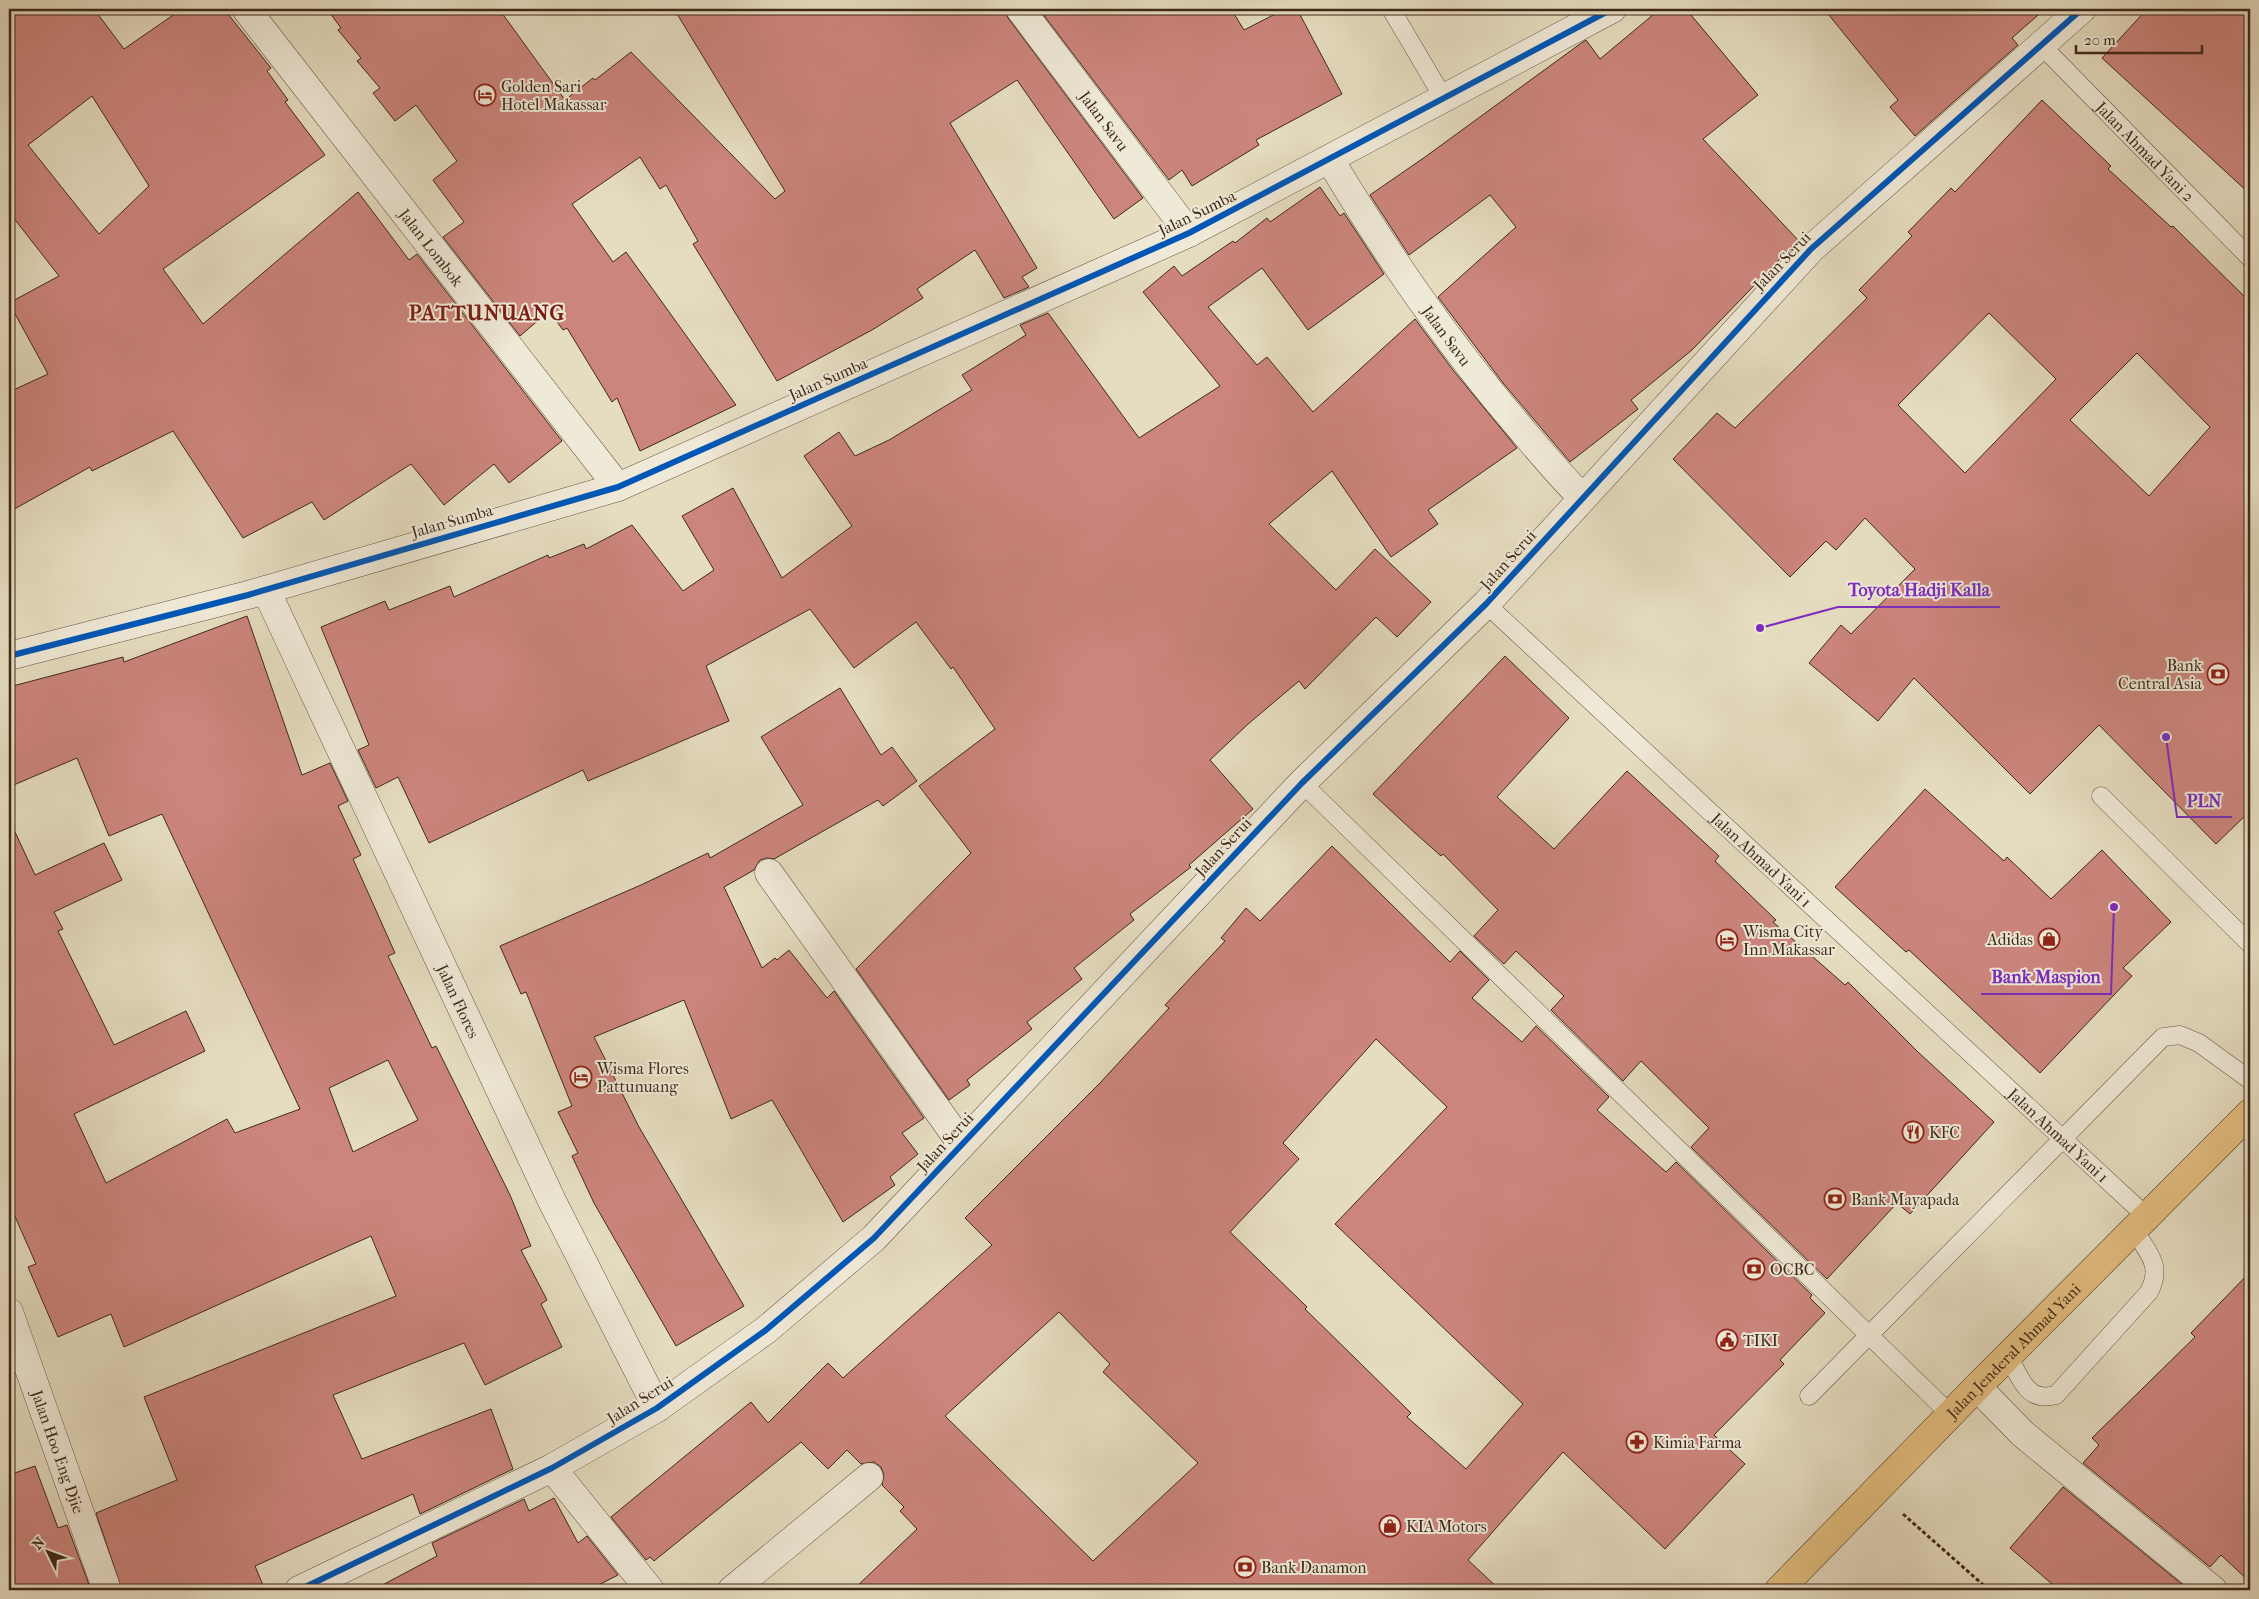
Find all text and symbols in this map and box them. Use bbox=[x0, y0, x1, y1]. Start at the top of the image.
scale bar bbox=[2076, 22, 2203, 54]
text: 20 m bbox=[2084, 31, 2116, 49]
place label: Golden Sari Hotel Makassar bbox=[501, 77, 607, 114]
hotel icon: Golden Sari Hotel Makassar bbox=[473, 83, 497, 107]
street label: Jalan Savu bbox=[1074, 85, 1133, 154]
street label: Jalan Ahmad Yani 2 bbox=[2091, 96, 2199, 205]
street label: Jalan Sumba bbox=[1153, 186, 1239, 241]
street label: Jalan Lombok bbox=[394, 203, 468, 291]
street label: Jalan Serui bbox=[1748, 227, 1815, 296]
street label: Jalan Savu bbox=[1417, 300, 1475, 369]
district label: PATTUNUANG bbox=[409, 301, 565, 325]
street label: Jalan Sumba bbox=[784, 353, 871, 406]
street label: Jalan Sumba bbox=[407, 500, 496, 542]
street label: Jalan Serui bbox=[1475, 526, 1540, 596]
callout: Toyota Hadji Kalla bbox=[1838, 574, 2000, 607]
text: Toyota Hadji Kalla bbox=[1847, 580, 1991, 601]
place label: Bank Central Asia bbox=[2118, 656, 2203, 693]
bank icon: Bank Central Asia bbox=[2206, 662, 2230, 686]
callout: PLN bbox=[2177, 784, 2232, 817]
text: PLN bbox=[2186, 791, 2222, 812]
street label: Jalan Ahmad Yani 1 bbox=[1706, 807, 1816, 911]
street label: Jalan Serui bbox=[1189, 813, 1256, 882]
place label: Wisma City Inn Makassar bbox=[1742, 922, 1835, 959]
shop icon: Adidas bbox=[2037, 927, 2061, 951]
hotel icon: Wisma City Inn Makassar bbox=[1715, 928, 1739, 952]
place label: Adidas bbox=[1986, 930, 2033, 949]
street label: Jalan Flores bbox=[432, 959, 484, 1041]
callout: Bank Maspion bbox=[1981, 961, 2111, 994]
text: Bank Maspion bbox=[1991, 967, 2101, 988]
place label: Wisma Flores Pattunuang bbox=[596, 1059, 689, 1096]
hotel icon: Wisma Flores Pattunuang bbox=[569, 1065, 593, 1089]
street label: Jalan Ahmad Yani 1 bbox=[2003, 1082, 2113, 1186]
street label: Jalan Serui bbox=[911, 1108, 978, 1177]
restaurant icon: KFC bbox=[1901, 1120, 1925, 1144]
place label: KFC bbox=[1929, 1123, 1960, 1142]
bank icon: Bank Mayapada bbox=[1823, 1187, 1847, 1211]
place label: Bank Mayapada bbox=[1851, 1190, 1960, 1209]
bank icon: OCBC bbox=[1742, 1257, 1766, 1281]
place label: OCBC bbox=[1770, 1260, 1815, 1279]
street label: Jalan Jenderal Ahmad Yani bbox=[1941, 1279, 2085, 1424]
public building icon: TIKI bbox=[1715, 1328, 1739, 1352]
place label: TIKI bbox=[1743, 1331, 1778, 1350]
street label: Jalan Serui bbox=[602, 1372, 677, 1429]
street label: Jalan Hoo Eng Djie bbox=[27, 1385, 89, 1516]
pharmacy icon: Kimia Farma bbox=[1625, 1430, 1649, 1454]
place label: Kimia Farma bbox=[1653, 1433, 1742, 1452]
shop icon: KIA Motors bbox=[1378, 1514, 1402, 1538]
place label: KIA Motors bbox=[1406, 1517, 1487, 1536]
north arrow bbox=[22, 1526, 72, 1576]
text: N bbox=[29, 1534, 49, 1553]
bank icon: Bank Danamon bbox=[1233, 1555, 1257, 1579]
place label: Bank Danamon bbox=[1261, 1558, 1367, 1577]

